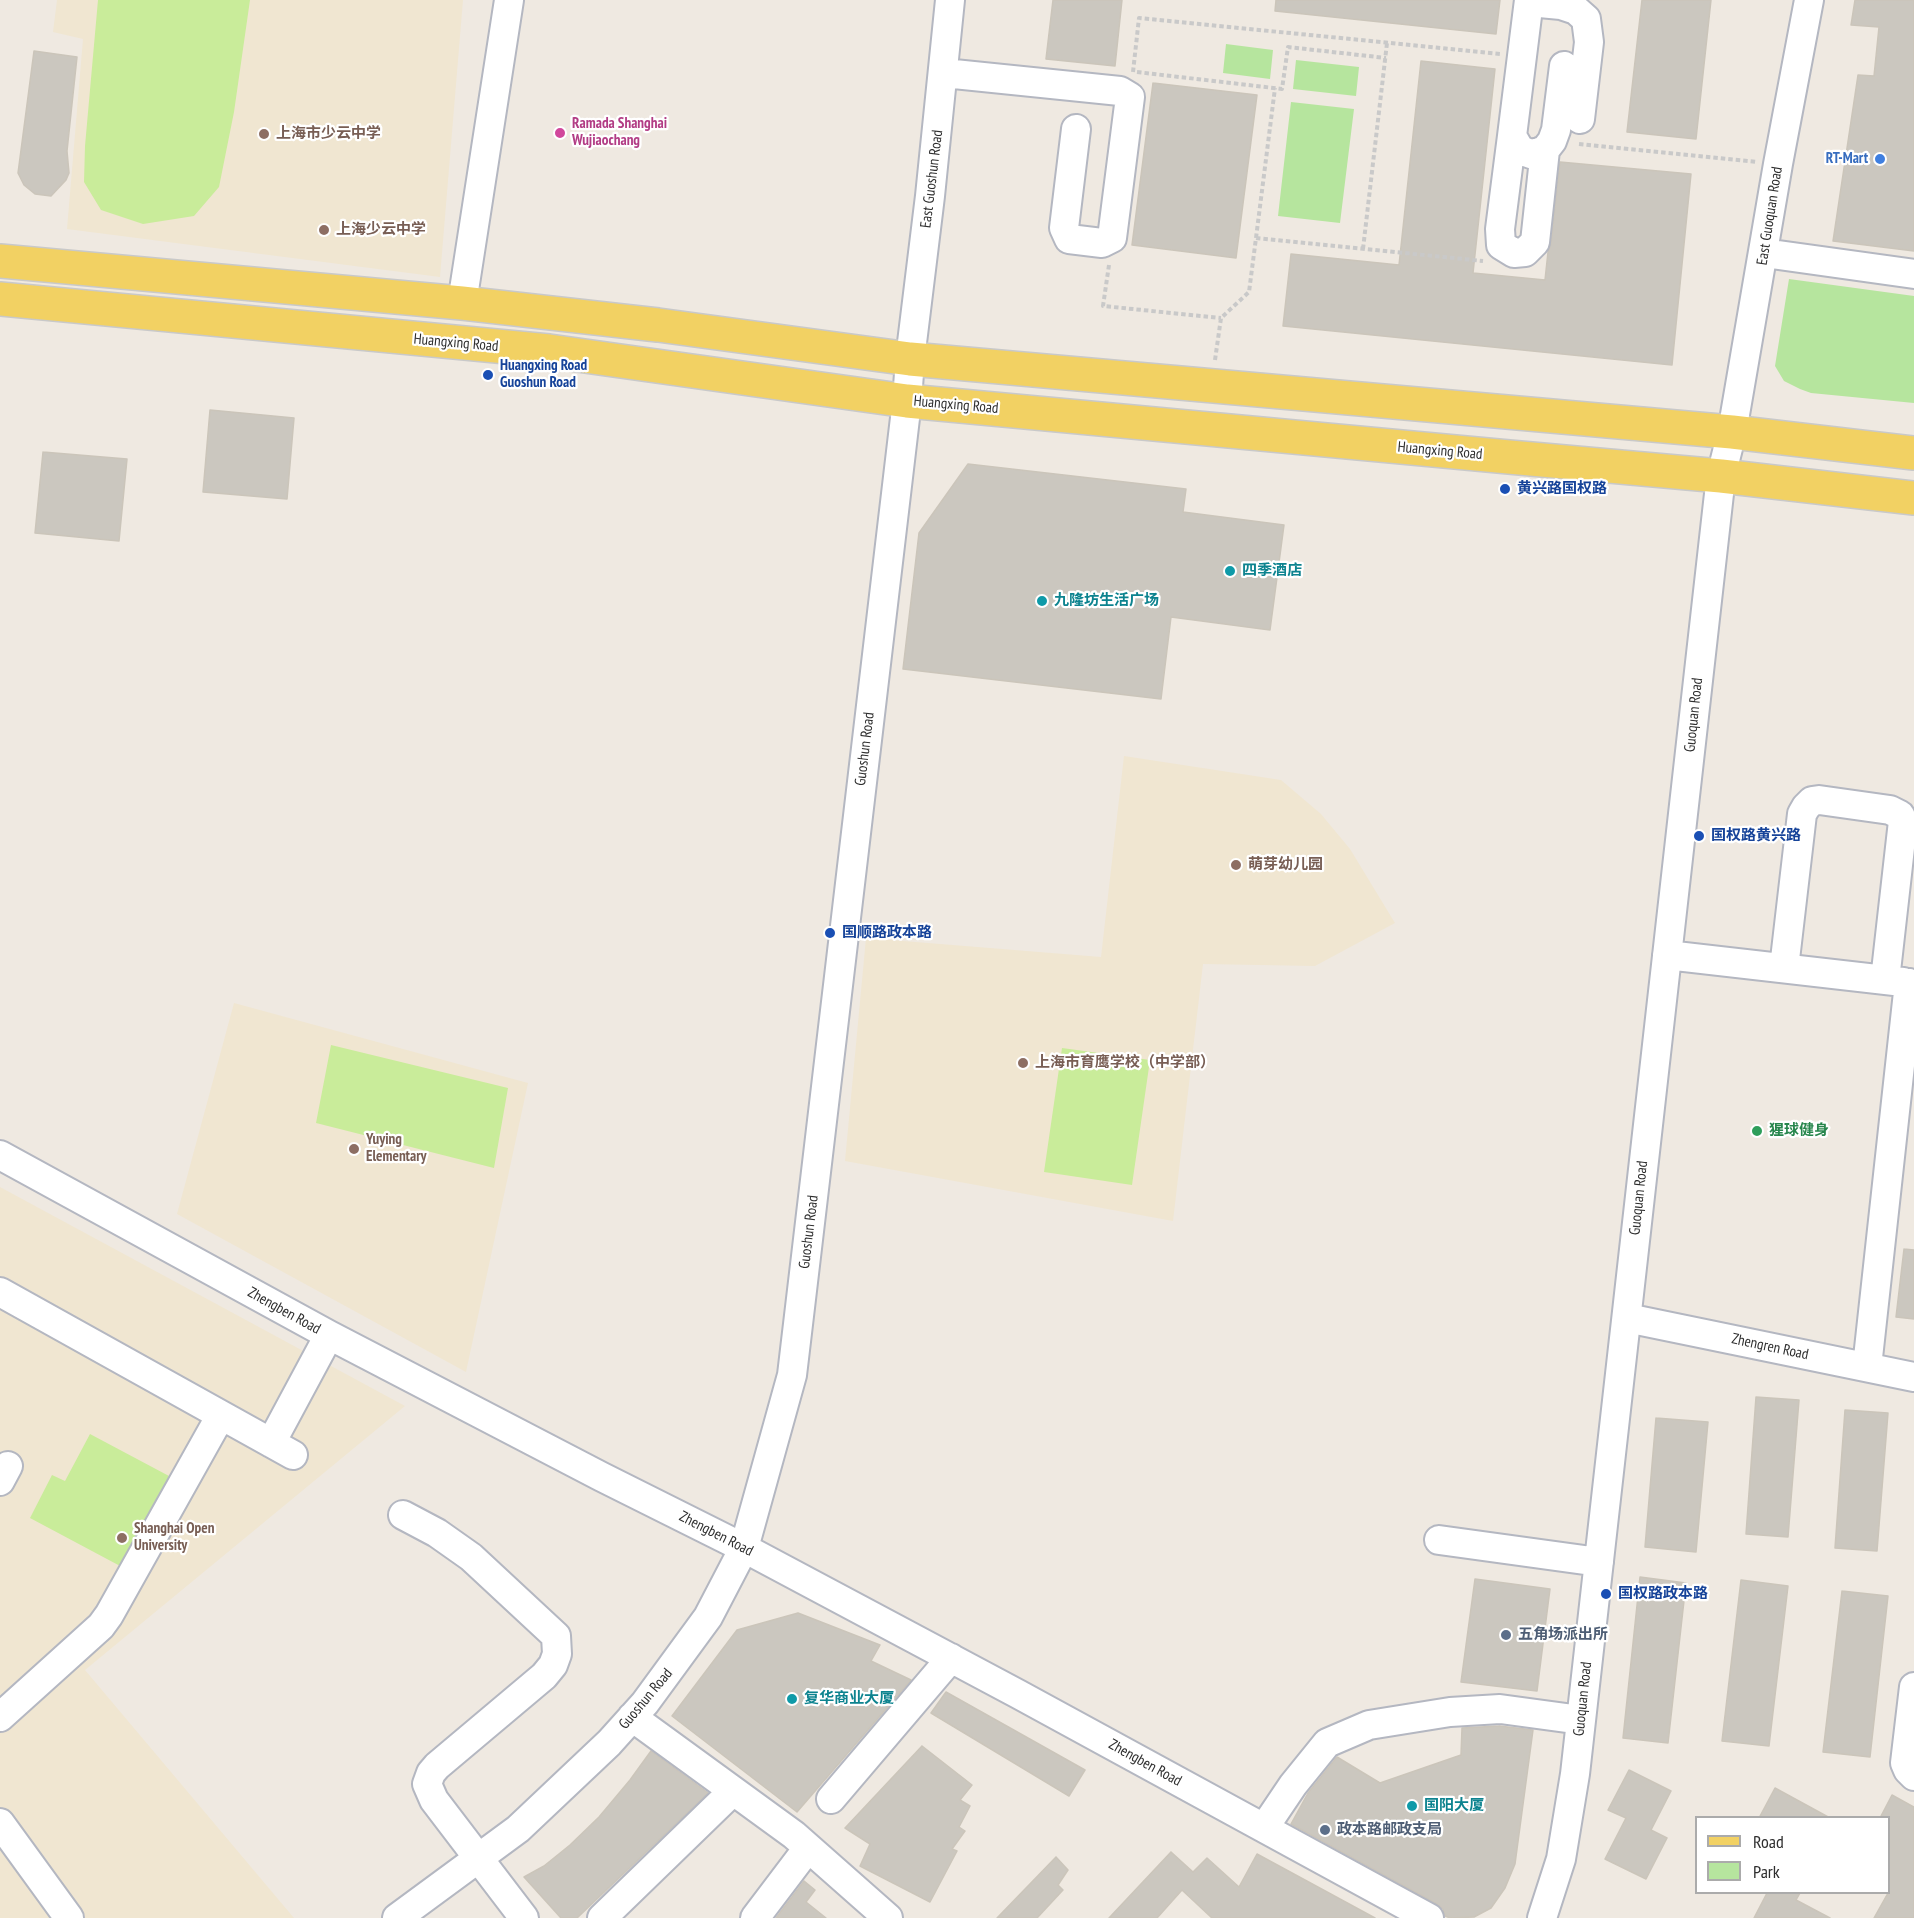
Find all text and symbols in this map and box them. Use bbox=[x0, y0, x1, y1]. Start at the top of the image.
place label: Ramada Shanghai Wujiaochang bbox=[572, 115, 667, 150]
place label: 上海市少云中学 bbox=[276, 125, 381, 143]
marker: Ramada Shanghai Wujiaochang bbox=[553, 126, 567, 140]
marker: 上海市少云中学 bbox=[257, 127, 271, 141]
street label: East Guoshun Road bbox=[917, 129, 947, 229]
place label: RT-Mart bbox=[1826, 150, 1868, 168]
marker: RT-Mart bbox=[1873, 152, 1887, 166]
street label: East Guoquan Road bbox=[1753, 165, 1787, 267]
place label: 上海少云中学 bbox=[336, 221, 426, 239]
marker: 上海少云中学 bbox=[317, 223, 331, 237]
street label: Huangxing Road bbox=[413, 330, 499, 356]
place label: Huangxing Road Guoshun Road bbox=[500, 357, 587, 392]
marker: Huangxing Road Guoshun Road bbox=[481, 368, 495, 382]
street label: Huangxing Road bbox=[913, 392, 999, 418]
street label: Huangxing Road bbox=[1397, 438, 1483, 464]
place label: 黄兴路国权路 bbox=[1517, 480, 1607, 498]
marker: 黄兴路国权路 bbox=[1498, 482, 1512, 496]
place label: 四季酒店 bbox=[1242, 562, 1302, 580]
marker: 四季酒店 bbox=[1223, 564, 1237, 578]
place label: 九隆坊生活广场 bbox=[1054, 592, 1159, 610]
marker: 九隆坊生活广场 bbox=[1035, 594, 1049, 608]
street label: Guoquan Road bbox=[1681, 677, 1707, 753]
street label: Guoshun Road bbox=[852, 711, 878, 787]
place label: 国权路黄兴路 bbox=[1711, 827, 1801, 845]
marker: 国权路黄兴路 bbox=[1692, 829, 1706, 843]
place label: 萌芽幼儿园 bbox=[1248, 856, 1323, 874]
marker: 萌芽幼儿园 bbox=[1229, 858, 1243, 872]
place label: 国顺路政本路 bbox=[842, 924, 932, 942]
marker: 国顺路政本路 bbox=[823, 926, 837, 940]
place label: 上海市育鹰学校（中学部） bbox=[1035, 1054, 1215, 1072]
marker: 上海市育鹰学校（中学部） bbox=[1016, 1056, 1030, 1070]
place label: 猩球健身 bbox=[1769, 1122, 1829, 1140]
marker: 猩球健身 bbox=[1750, 1124, 1764, 1138]
place label: Yuying Elementary bbox=[366, 1131, 427, 1166]
marker: Yuying Elementary bbox=[347, 1142, 361, 1156]
street label: Guoquan Road bbox=[1626, 1160, 1652, 1236]
street label: Guoshun Road bbox=[796, 1194, 822, 1270]
street label: Zhengben Road bbox=[244, 1284, 324, 1338]
street label: Zhengren Road bbox=[1730, 1330, 1810, 1364]
street label: Zhengben Road bbox=[676, 1508, 756, 1560]
place label: Shanghai Open University bbox=[134, 1520, 214, 1555]
marker: Shanghai Open University bbox=[115, 1531, 129, 1545]
place label: 国权路政本路 bbox=[1618, 1585, 1708, 1603]
marker: 国权路政本路 bbox=[1599, 1587, 1613, 1601]
place label: 五角场派出所 bbox=[1518, 1626, 1608, 1644]
marker: 五角场派出所 bbox=[1499, 1628, 1513, 1642]
street label: Guoquan Road bbox=[1570, 1661, 1596, 1737]
street label: Guoshun Road bbox=[615, 1665, 677, 1733]
place label: 复华商业大厦 bbox=[804, 1690, 894, 1708]
marker: 复华商业大厦 bbox=[785, 1692, 799, 1706]
street label: Zhengben Road bbox=[1105, 1736, 1185, 1790]
place label: 国阳大厦 bbox=[1424, 1797, 1484, 1815]
marker: 国阳大厦 bbox=[1405, 1799, 1419, 1813]
legend bbox=[1695, 1816, 1890, 1894]
place label: 政本路邮政支局 bbox=[1337, 1821, 1442, 1839]
marker: 政本路邮政支局 bbox=[1318, 1823, 1332, 1837]
text: Road bbox=[1753, 1830, 1784, 1853]
text: Park bbox=[1753, 1860, 1780, 1883]

